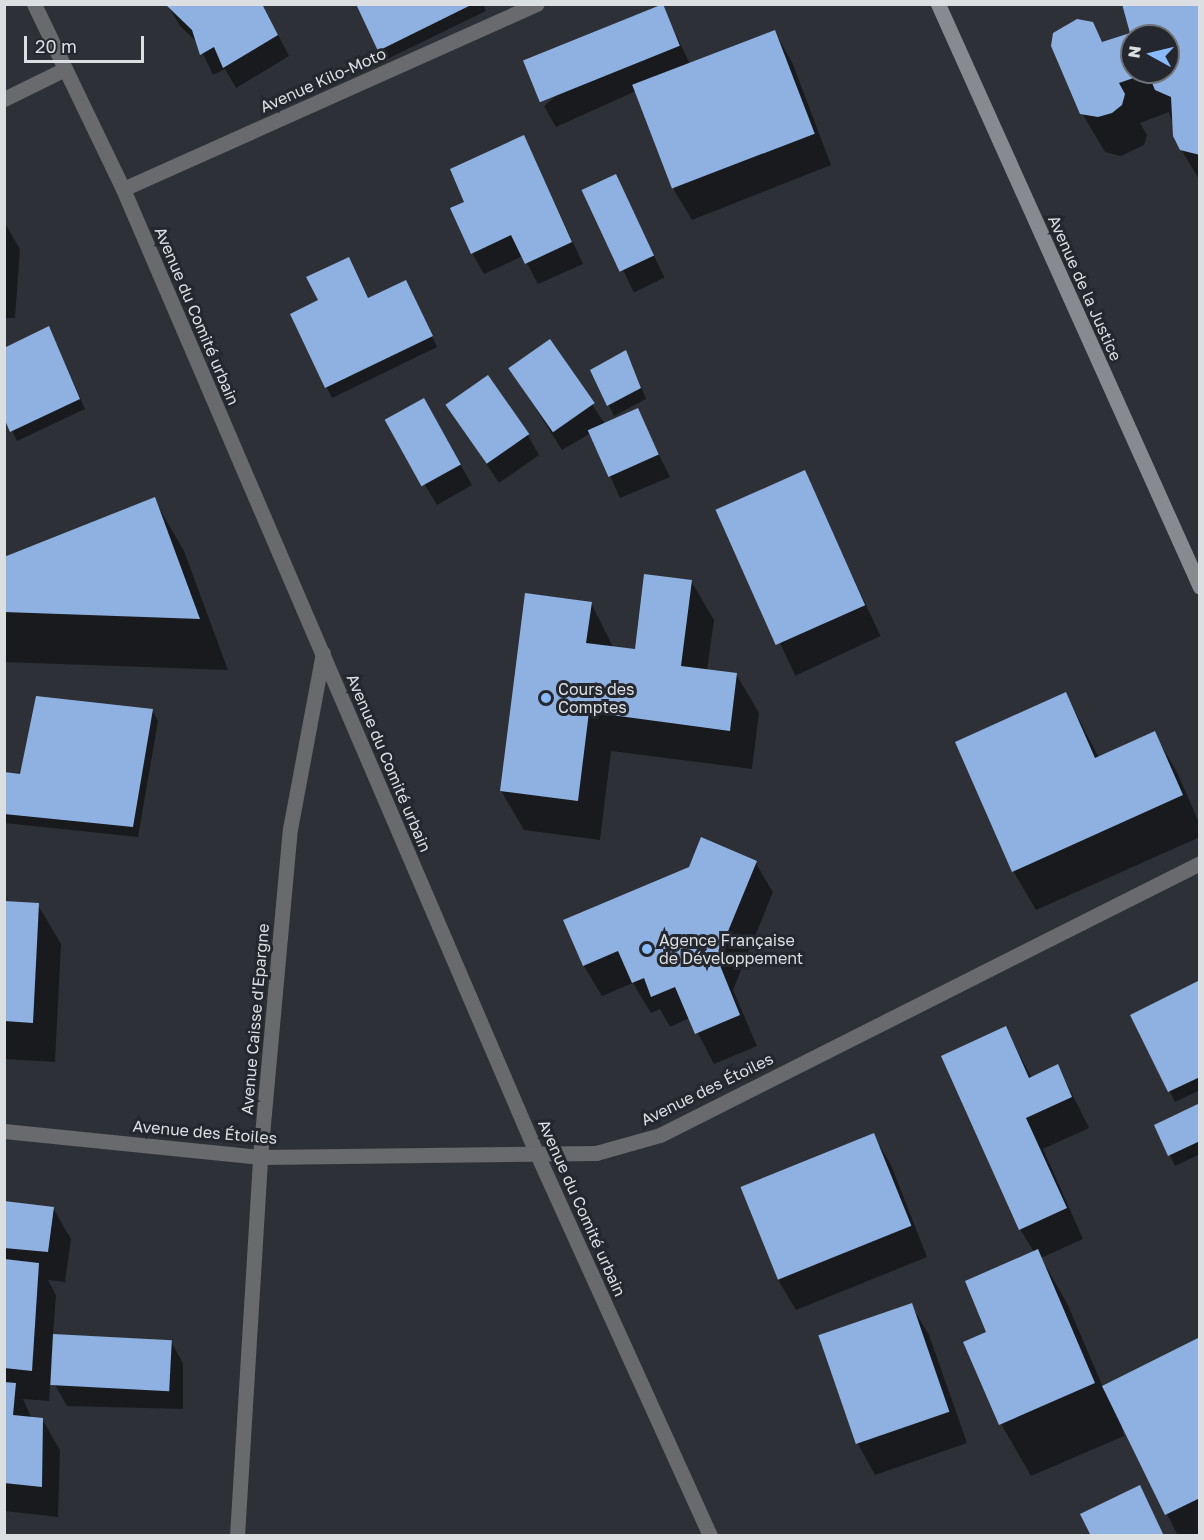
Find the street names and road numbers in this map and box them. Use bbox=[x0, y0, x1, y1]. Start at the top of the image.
street label: Avenue Kilo-Moto bbox=[257, 44, 389, 116]
street label: Avenue de la Justice bbox=[1044, 212, 1126, 364]
street label: Avenue du Comité urbain bbox=[151, 224, 243, 408]
street label: Avenue du Comité urbain bbox=[343, 671, 435, 855]
street label: Avenue Caisse d'Epargne bbox=[237, 923, 273, 1115]
street label: Avenue des Étoiles bbox=[638, 1049, 776, 1129]
street label: Avenue des Étoiles bbox=[132, 1116, 278, 1148]
street label: Avenue du Comité urbain bbox=[534, 1117, 630, 1299]

